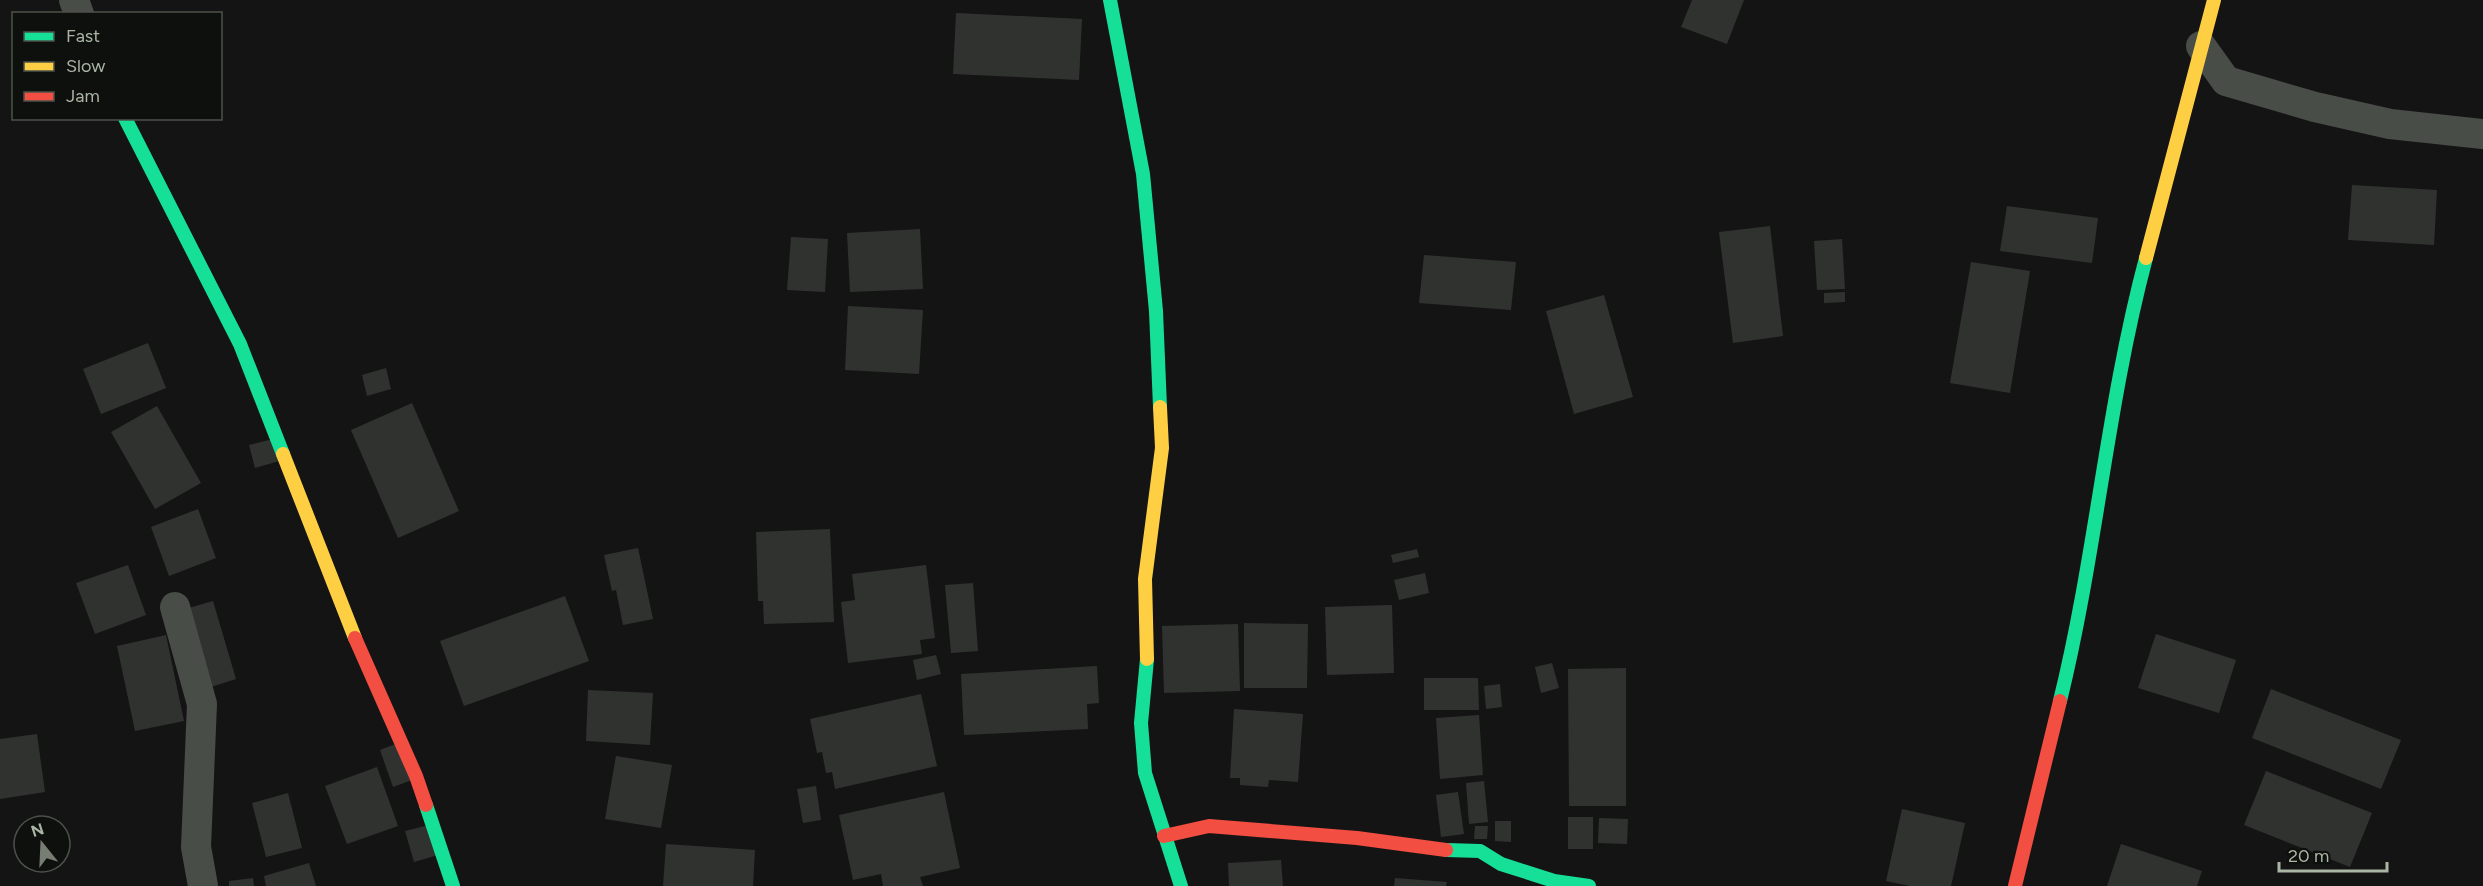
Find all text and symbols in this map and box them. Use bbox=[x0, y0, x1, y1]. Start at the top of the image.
legend bbox=[12, 12, 222, 120]
text: Fast bbox=[66, 25, 100, 47]
text: Slow bbox=[66, 55, 105, 77]
text: Jam bbox=[66, 85, 100, 107]
north arrow bbox=[12, 814, 72, 874]
text: N bbox=[29, 819, 46, 841]
scale bar bbox=[2279, 835, 2387, 873]
text: 20 m bbox=[2288, 845, 2329, 867]

